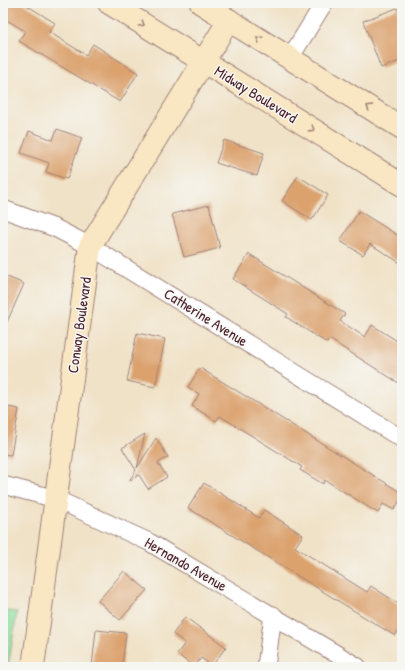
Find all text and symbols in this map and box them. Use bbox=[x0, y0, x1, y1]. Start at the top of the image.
one-way arrow bbox=[138, 19, 145, 26]
one-way arrow bbox=[256, 36, 263, 43]
street label: Midway Boulevard bbox=[211, 60, 301, 128]
one-way arrow bbox=[366, 105, 373, 112]
one-way arrow bbox=[308, 124, 315, 132]
street label: Conway Boulevard bbox=[62, 275, 96, 374]
street label: Catherine Avenue bbox=[160, 283, 252, 351]
street label: Hernando Avenue bbox=[141, 532, 231, 596]

